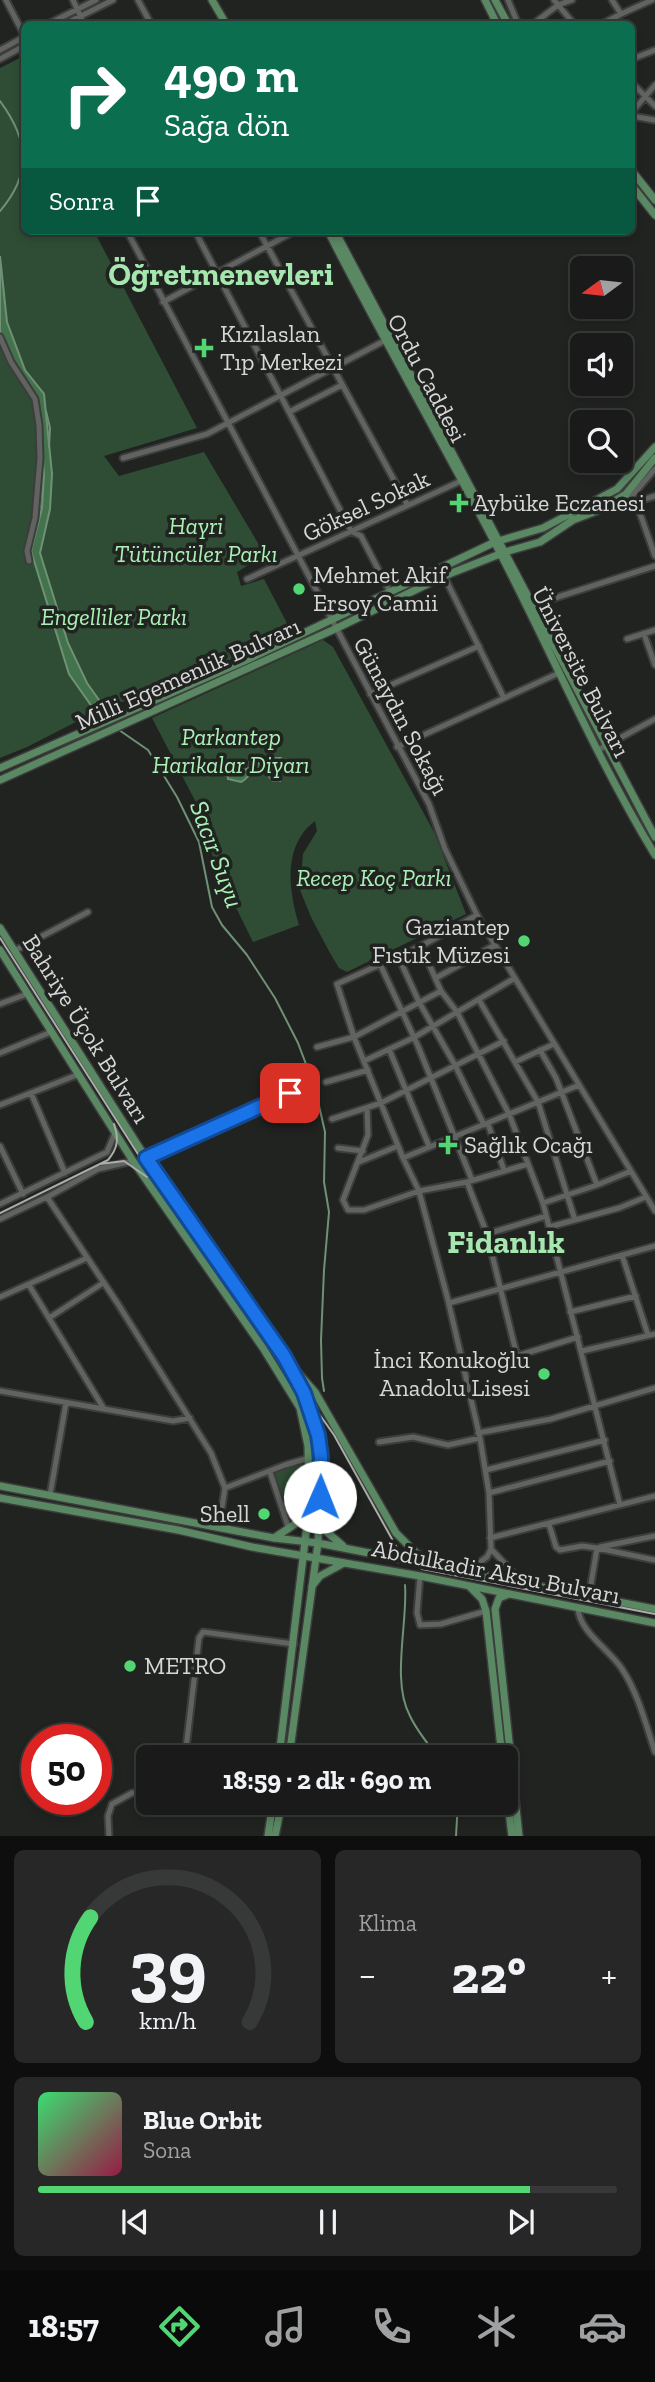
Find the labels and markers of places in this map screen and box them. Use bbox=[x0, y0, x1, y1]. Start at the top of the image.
place label: Kızılaslan Tıp Merkezi bbox=[220, 319, 343, 376]
marker: Kızılaslan Tıp Merkezi bbox=[194, 338, 214, 358]
place label: Aybüke Eczanesi bbox=[473, 488, 645, 517]
marker: Aybüke Eczanesi bbox=[451, 495, 467, 511]
place label: Mehmet Akif Ersoy Camii bbox=[313, 560, 449, 617]
marker: Mehmet Akif Ersoy Camii bbox=[291, 581, 307, 597]
place label: Gaziantep Fıstık Müzesi bbox=[372, 912, 510, 969]
marker: Gaziantep Fıstık Müzesi bbox=[516, 933, 532, 949]
pin bbox=[260, 1063, 320, 1123]
place label: Sağlık Ocağı bbox=[464, 1130, 593, 1159]
marker: Sağlık Ocağı bbox=[438, 1135, 458, 1155]
place label: İnci Konukoğlu Anadolu Lisesi bbox=[373, 1345, 531, 1402]
marker: İnci Konukoğlu Anadolu Lisesi bbox=[536, 1366, 552, 1382]
place label: Shell bbox=[200, 1499, 250, 1528]
marker: Shell bbox=[256, 1506, 272, 1522]
place label: METRO bbox=[144, 1651, 226, 1680]
marker: METRO bbox=[122, 1658, 138, 1674]

